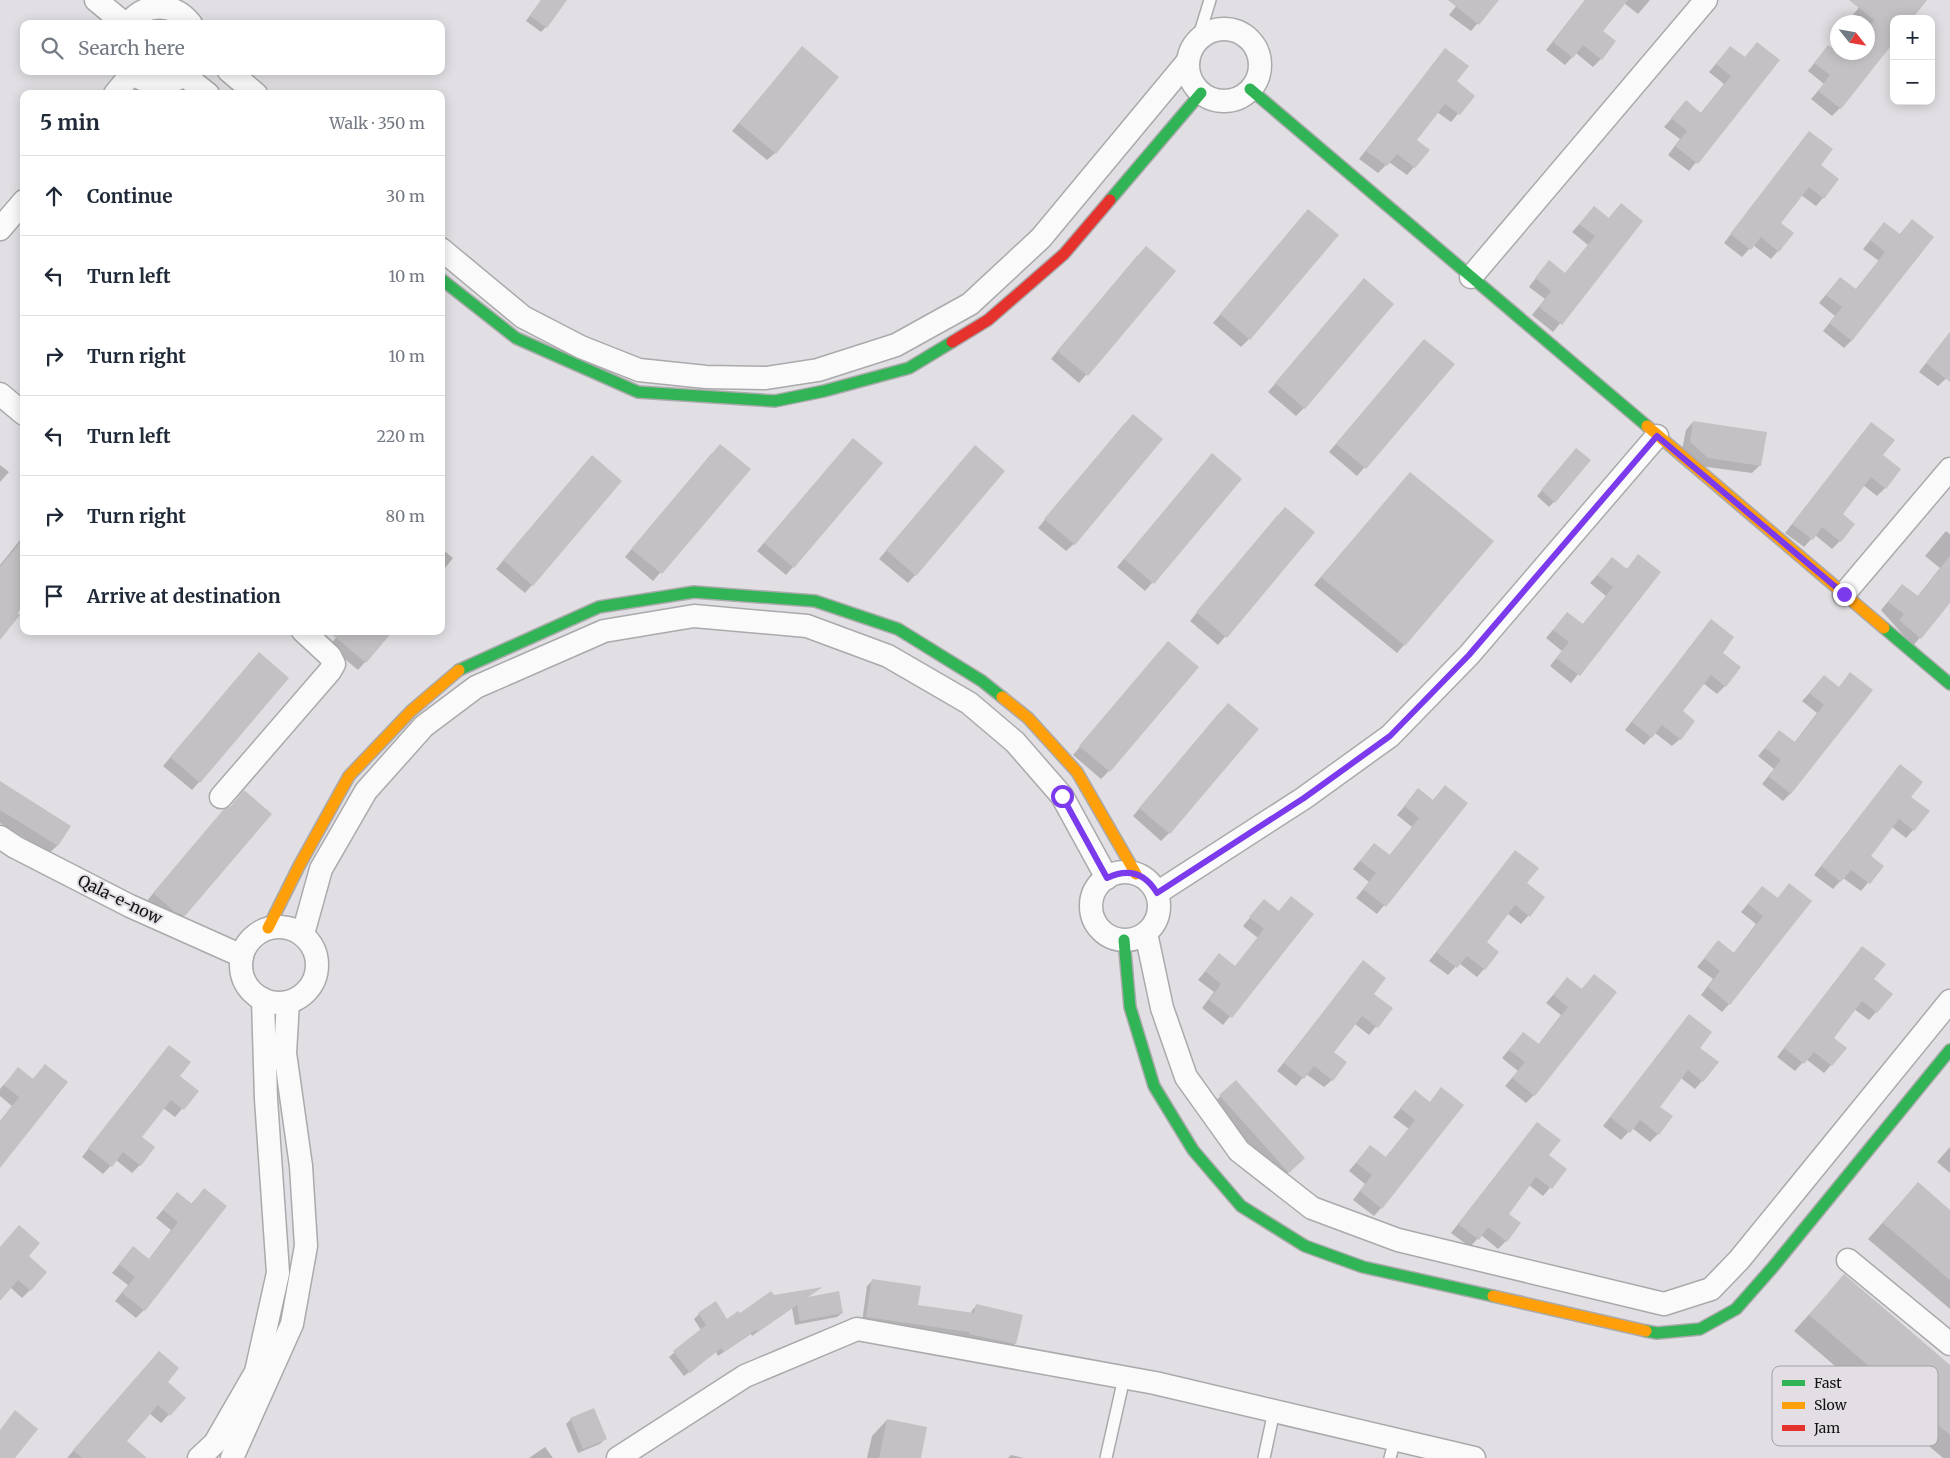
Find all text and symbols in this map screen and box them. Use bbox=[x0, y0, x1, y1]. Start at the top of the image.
north arrow bbox=[1830, 15, 1875, 60]
map controls bbox=[1890, 15, 1935, 105]
button: + bbox=[1890, 15, 1935, 60]
search box bbox=[20, 20, 445, 75]
icon: search bbox=[38, 34, 66, 62]
text: Search here bbox=[78, 36, 185, 60]
button: − bbox=[1890, 60, 1935, 105]
text: 5 min bbox=[40, 109, 100, 136]
text: Walk · 350 m bbox=[329, 113, 425, 133]
icon: ahead bbox=[40, 182, 68, 210]
text: Continue bbox=[87, 184, 173, 208]
text: 30 m bbox=[386, 186, 425, 206]
icon: left bbox=[40, 262, 68, 290]
text: Turn left bbox=[87, 264, 171, 288]
text: 10 m bbox=[388, 266, 425, 286]
icon: right bbox=[40, 342, 68, 370]
text: Turn right bbox=[87, 344, 186, 368]
text: 10 m bbox=[388, 346, 425, 366]
icon: left bbox=[40, 422, 68, 450]
text: Turn left bbox=[87, 424, 171, 448]
text: 220 m bbox=[377, 426, 425, 446]
icon: right bbox=[40, 502, 68, 530]
text: Turn right bbox=[87, 504, 186, 528]
text: 80 m bbox=[386, 506, 425, 526]
icon: arrive bbox=[40, 582, 68, 610]
route end bbox=[1833, 583, 1856, 606]
text: Arrive at destination bbox=[87, 584, 281, 608]
route start bbox=[1051, 785, 1074, 808]
street label: Qala-e-now bbox=[75, 870, 166, 928]
legend bbox=[1772, 1366, 1938, 1446]
text: Fast bbox=[1814, 1374, 1842, 1392]
text: Slow bbox=[1814, 1396, 1847, 1414]
text: Jam bbox=[1813, 1419, 1840, 1437]

